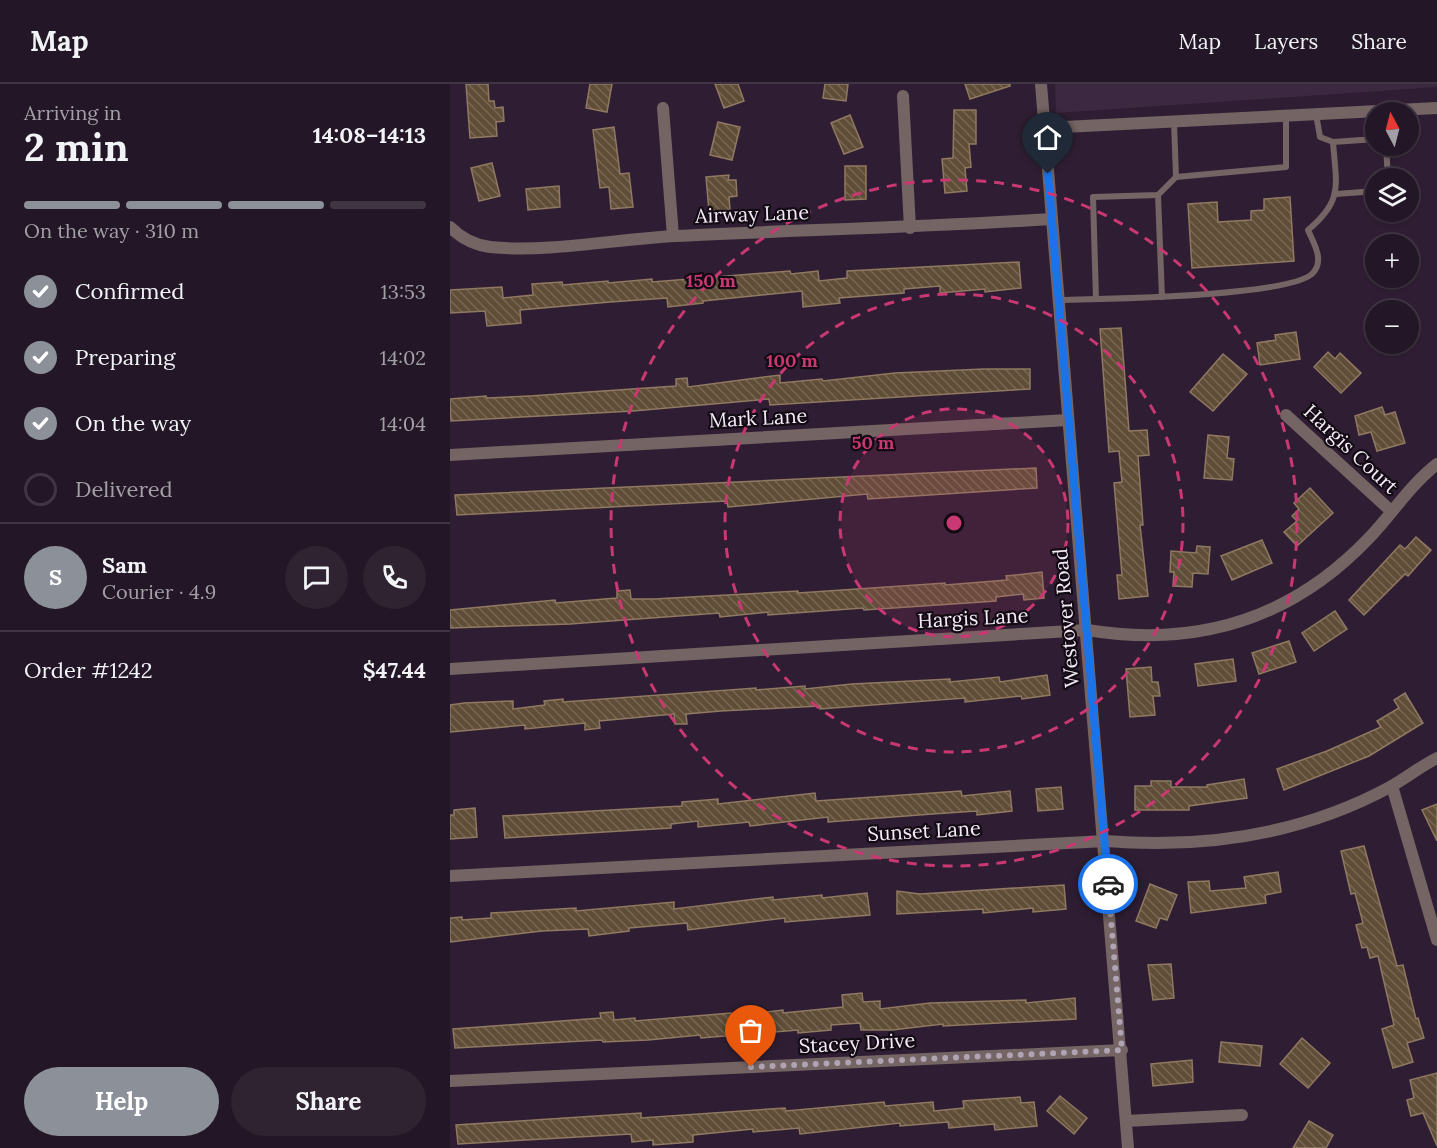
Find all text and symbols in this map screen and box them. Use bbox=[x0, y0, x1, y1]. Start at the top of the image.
text: Map bbox=[30, 23, 89, 59]
text: Map bbox=[1178, 28, 1221, 55]
text: Layers bbox=[1254, 28, 1318, 55]
text: Share bbox=[1351, 28, 1407, 55]
text: Arriving in bbox=[24, 100, 121, 125]
north arrow bbox=[1365, 102, 1419, 156]
map controls bbox=[1365, 102, 1419, 354]
pin bbox=[1022, 112, 1073, 174]
text: 14:08–14:13 bbox=[313, 121, 426, 149]
icon: home bbox=[1031, 121, 1064, 154]
text: 2 min bbox=[24, 122, 129, 172]
button: layers bbox=[1365, 168, 1419, 222]
street label: Airway Lane bbox=[694, 199, 810, 228]
text: On the way · 310 m bbox=[24, 218, 199, 243]
button: + bbox=[1365, 234, 1419, 288]
text: 150 m bbox=[686, 269, 736, 292]
icon: check bbox=[24, 275, 57, 308]
text: Confirmed bbox=[75, 277, 184, 305]
text: 13:53 bbox=[381, 279, 426, 304]
button: − bbox=[1365, 300, 1419, 354]
icon: check bbox=[24, 341, 57, 374]
text: Preparing bbox=[75, 343, 175, 371]
text: 14:02 bbox=[380, 345, 426, 370]
text: 100 m bbox=[766, 349, 818, 372]
street label: Hargis Court bbox=[1299, 399, 1404, 499]
street label: Mark Lane bbox=[708, 402, 808, 433]
icon: check bbox=[24, 407, 57, 440]
text: On the way bbox=[75, 409, 191, 437]
text: 14:04 bbox=[380, 411, 426, 436]
text: 50 m bbox=[852, 431, 895, 454]
text: Delivered bbox=[75, 475, 173, 503]
centre of rings bbox=[944, 513, 964, 533]
button: chat bbox=[285, 546, 348, 609]
button: phone bbox=[363, 546, 426, 609]
street label: Westover Road bbox=[1047, 547, 1084, 689]
text: Sam bbox=[102, 551, 147, 579]
text: S bbox=[49, 563, 62, 591]
text: Courier · 4.9 bbox=[102, 579, 216, 604]
street label: Hargis Lane bbox=[917, 602, 1029, 633]
text: Order #1242 bbox=[24, 656, 153, 684]
text: $47.44 bbox=[363, 656, 426, 684]
street label: Sunset Lane bbox=[867, 815, 981, 846]
courier bbox=[1078, 854, 1138, 914]
icon: car bbox=[1092, 868, 1125, 901]
pin bbox=[725, 1005, 776, 1067]
icon: bag bbox=[734, 1014, 767, 1047]
street label: Stacey Drive bbox=[798, 1027, 916, 1058]
button: Help bbox=[24, 1067, 219, 1136]
button: Share bbox=[231, 1067, 426, 1136]

